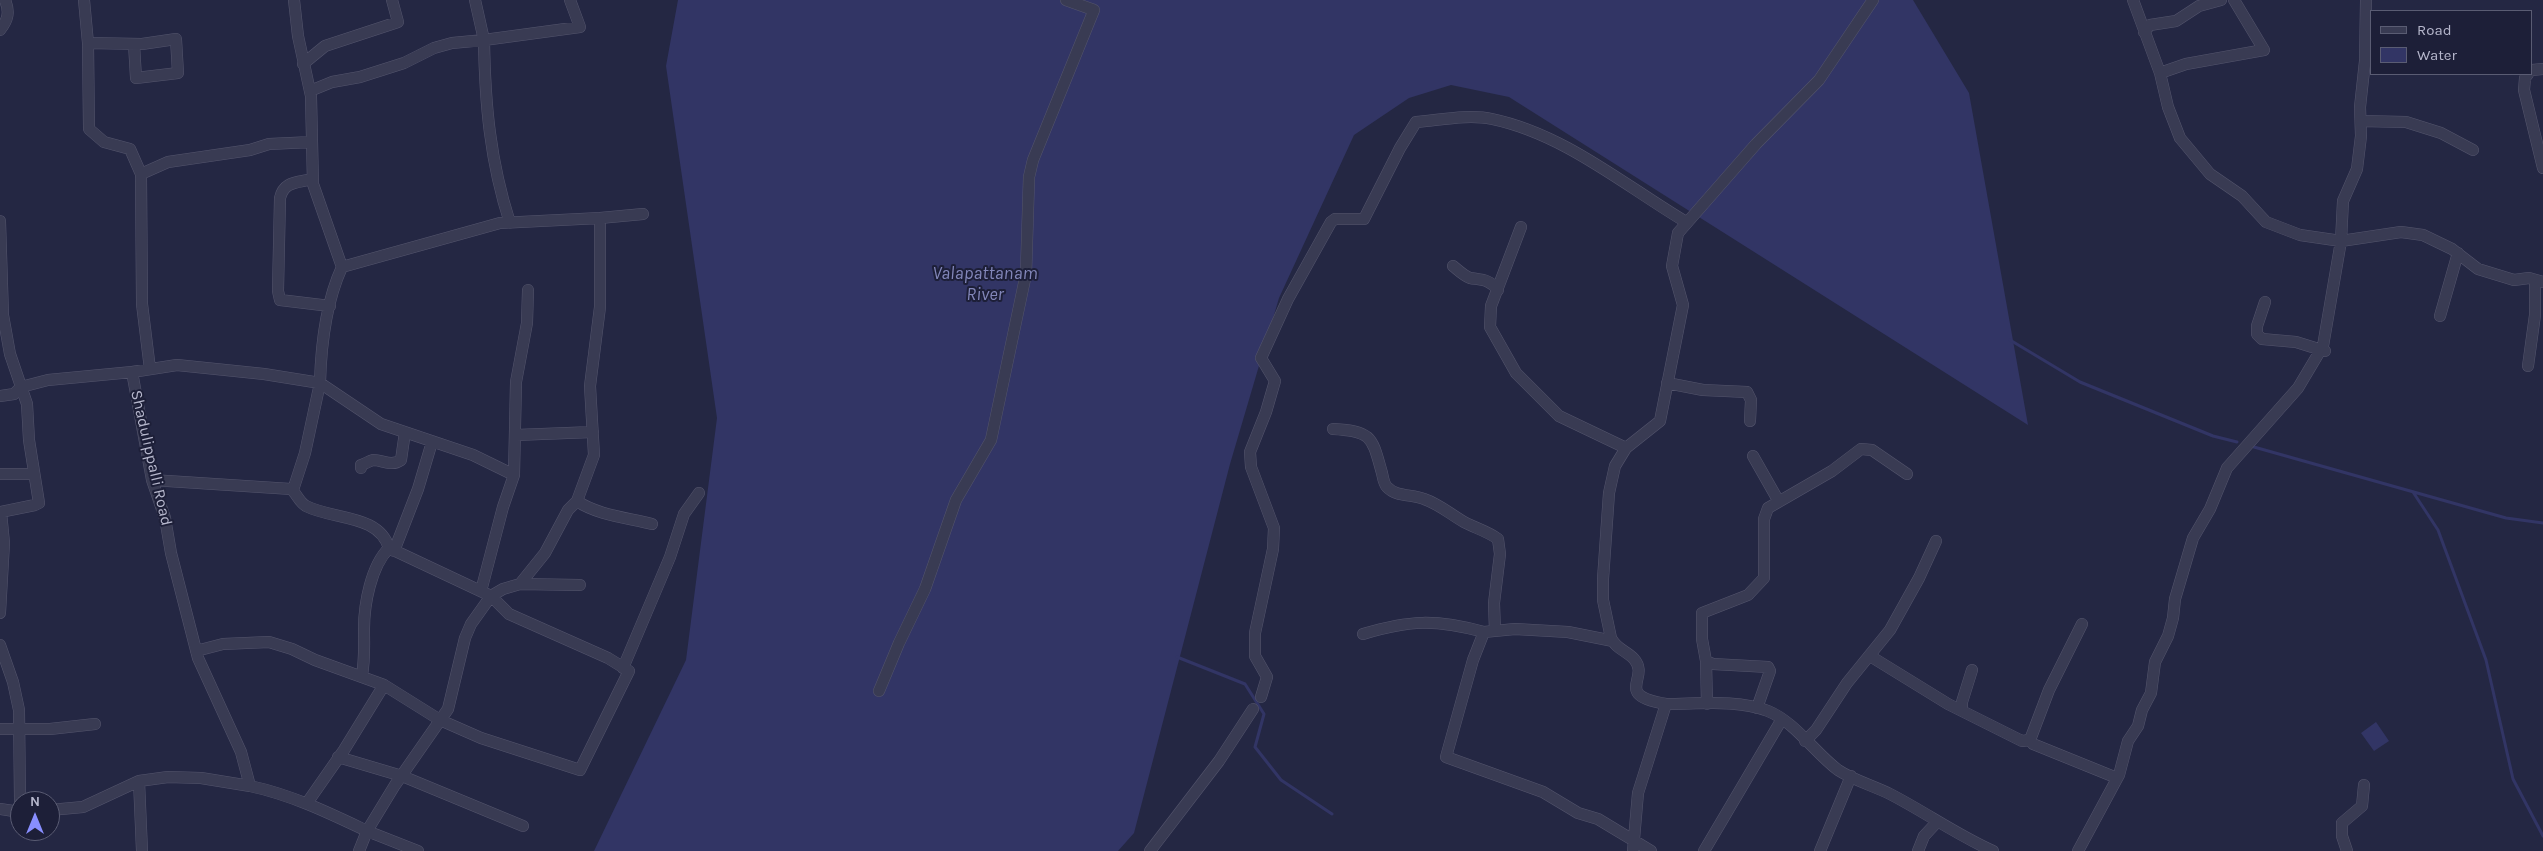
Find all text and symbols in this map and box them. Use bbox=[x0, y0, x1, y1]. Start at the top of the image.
legend bbox=[2370, 10, 2533, 75]
text: Road bbox=[2417, 21, 2452, 39]
text: Water bbox=[2417, 46, 2457, 64]
water label: Valapattanam River bbox=[932, 263, 1038, 306]
street label: Shadulippalli Road bbox=[126, 388, 176, 528]
north arrow bbox=[10, 791, 60, 841]
text: N bbox=[30, 793, 40, 810]

